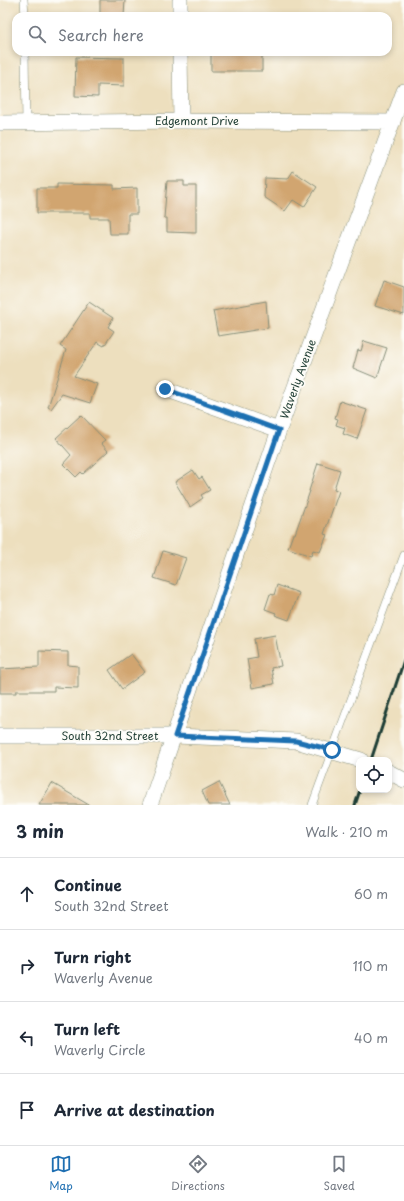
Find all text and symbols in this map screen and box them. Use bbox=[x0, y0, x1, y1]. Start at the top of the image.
search box bbox=[12, 12, 392, 56]
icon: search bbox=[26, 23, 48, 45]
text: Search here bbox=[58, 23, 144, 46]
street label: Edgemont Drive bbox=[155, 112, 239, 129]
street label: Waverly Avenue bbox=[275, 337, 320, 421]
route end bbox=[156, 380, 174, 398]
street label: South 32nd Street bbox=[62, 727, 159, 744]
route start bbox=[323, 741, 341, 759]
map controls bbox=[356, 757, 392, 793]
button: locate bbox=[356, 757, 392, 793]
text: 3 min bbox=[16, 818, 64, 844]
text: Walk · 210 m bbox=[305, 822, 388, 841]
text: Continue bbox=[54, 873, 122, 896]
icon: ahead bbox=[16, 883, 38, 905]
text: 60 m bbox=[354, 884, 388, 903]
text: South 32nd Street bbox=[54, 896, 169, 915]
text: Turn right bbox=[54, 945, 131, 968]
icon: right bbox=[16, 955, 38, 977]
text: 110 m bbox=[353, 956, 388, 975]
text: Waverly Avenue bbox=[54, 968, 153, 987]
text: Turn left bbox=[54, 1017, 120, 1040]
icon: left bbox=[16, 1027, 38, 1049]
text: 40 m bbox=[354, 1028, 388, 1047]
text: Waverly Circle bbox=[54, 1040, 146, 1059]
text: Arrive at destination bbox=[54, 1098, 215, 1121]
icon: arrive bbox=[16, 1099, 38, 1121]
tab: Map bbox=[49, 1153, 73, 1194]
tab: Directions bbox=[171, 1153, 225, 1194]
tab: Saved bbox=[323, 1153, 355, 1194]

